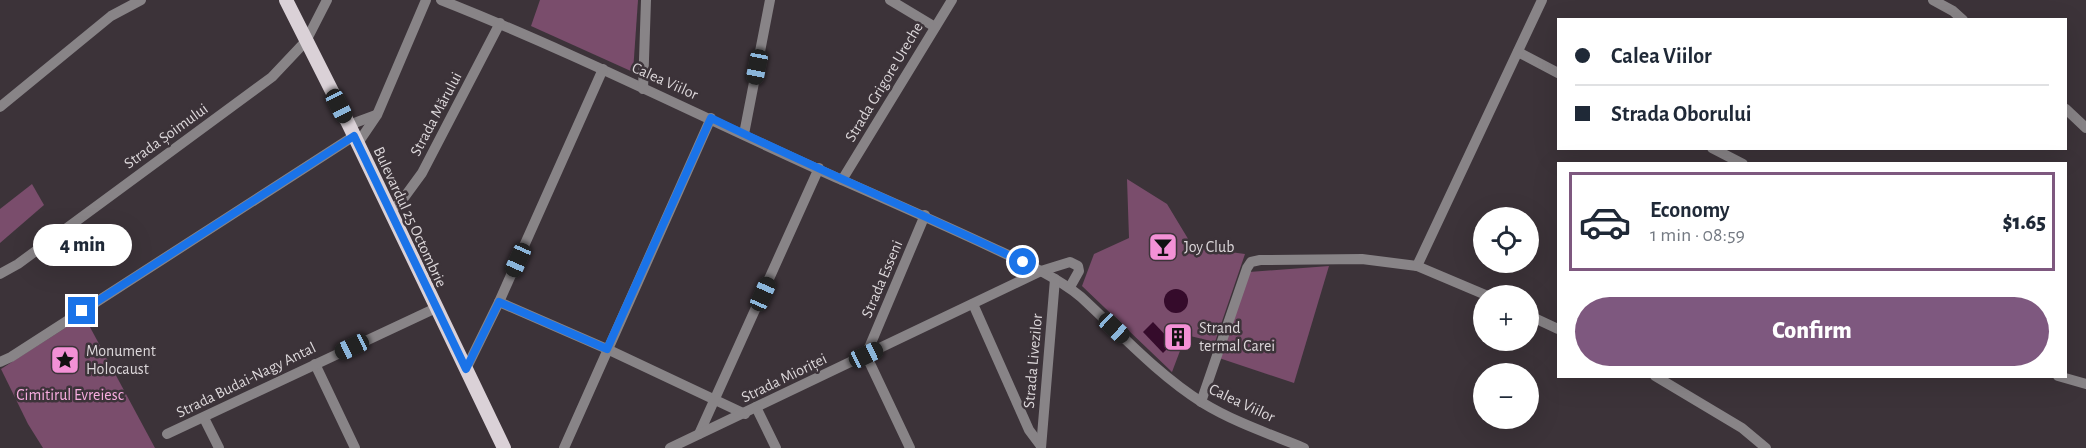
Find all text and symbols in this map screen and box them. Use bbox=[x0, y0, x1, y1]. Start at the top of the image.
street label: Strada Grigore Ureche bbox=[842, 19, 926, 145]
text: Calea Viilor bbox=[1611, 45, 1712, 67]
car bbox=[745, 48, 769, 86]
street label: Calea Viilor bbox=[629, 59, 701, 103]
street label: Strada Mărului bbox=[407, 69, 465, 159]
car bbox=[323, 86, 355, 126]
street label: Strada Șoimului bbox=[121, 100, 212, 173]
text: Strada Oborului bbox=[1611, 103, 1752, 125]
street label: Bulevardul 25 Octombrie bbox=[370, 144, 450, 290]
icon: car bbox=[1578, 195, 1632, 249]
text: Economy bbox=[1650, 199, 1730, 221]
map controls bbox=[1473, 207, 1539, 429]
button: locate bbox=[1473, 207, 1539, 273]
text: $1.65 bbox=[2002, 211, 2046, 233]
callout: 4 min bbox=[32, 224, 132, 266]
text: 1 min · 08:59 bbox=[1650, 225, 1745, 245]
bar icon: Joy Club bbox=[1147, 231, 1179, 263]
text: 4 min bbox=[60, 235, 105, 255]
street label: Strada Esseni bbox=[859, 238, 905, 320]
place label: Joy Club bbox=[1184, 239, 1234, 256]
car bbox=[502, 240, 534, 280]
route start bbox=[1009, 248, 1036, 275]
car bbox=[747, 274, 779, 314]
button: + bbox=[1473, 285, 1539, 351]
route end bbox=[68, 297, 95, 324]
button: Confirm bbox=[1575, 297, 2049, 366]
car bbox=[1095, 309, 1133, 347]
street label: Strada Livezilor bbox=[1021, 312, 1045, 409]
place label: Strand termal Carei bbox=[1199, 320, 1275, 354]
building icon: Strand termal Carei bbox=[1162, 321, 1194, 353]
car bbox=[332, 331, 372, 363]
street label: Strada Budai-Nagy Antal bbox=[174, 339, 319, 422]
car bbox=[846, 339, 886, 371]
place label: Monument Holocaust bbox=[86, 343, 156, 377]
place icon: Monument Holocaust bbox=[49, 344, 81, 376]
street label: Strada Mioriței bbox=[739, 350, 830, 407]
button: − bbox=[1473, 363, 1539, 429]
street label: Calea Viilor bbox=[1207, 381, 1278, 426]
park label: Cimitirul Evreiesc bbox=[16, 387, 124, 403]

